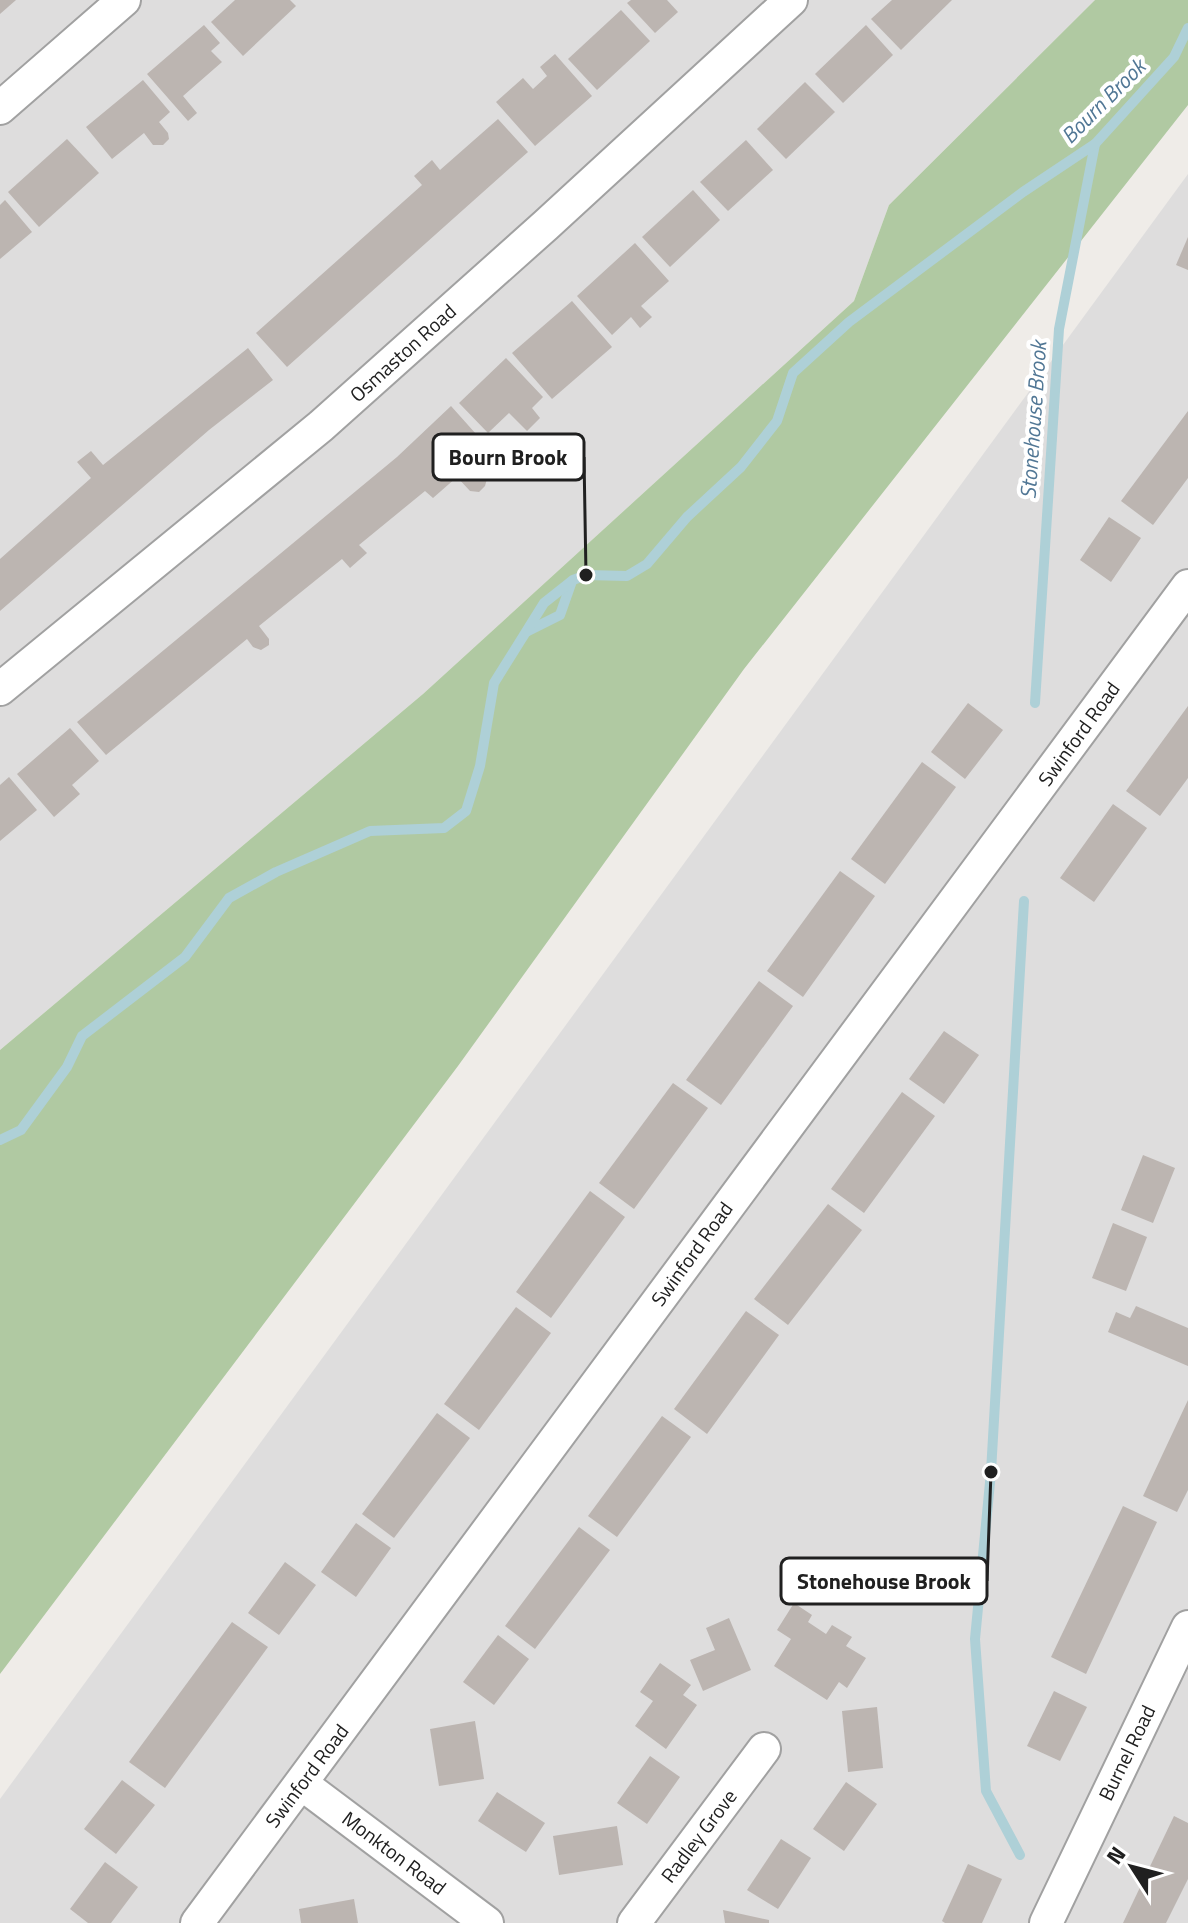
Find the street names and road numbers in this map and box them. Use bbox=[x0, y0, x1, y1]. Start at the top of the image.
street label: Osmaston Road bbox=[342, 296, 463, 409]
street label: Swinford Road bbox=[1030, 675, 1127, 793]
street label: Swinford Road bbox=[643, 1195, 740, 1313]
street label: Burnel Road bbox=[1090, 1700, 1163, 1806]
street label: Swinford Road bbox=[257, 1717, 356, 1834]
street label: Radley Grove bbox=[653, 1782, 744, 1889]
street label: Monkton Road bbox=[336, 1803, 453, 1902]

